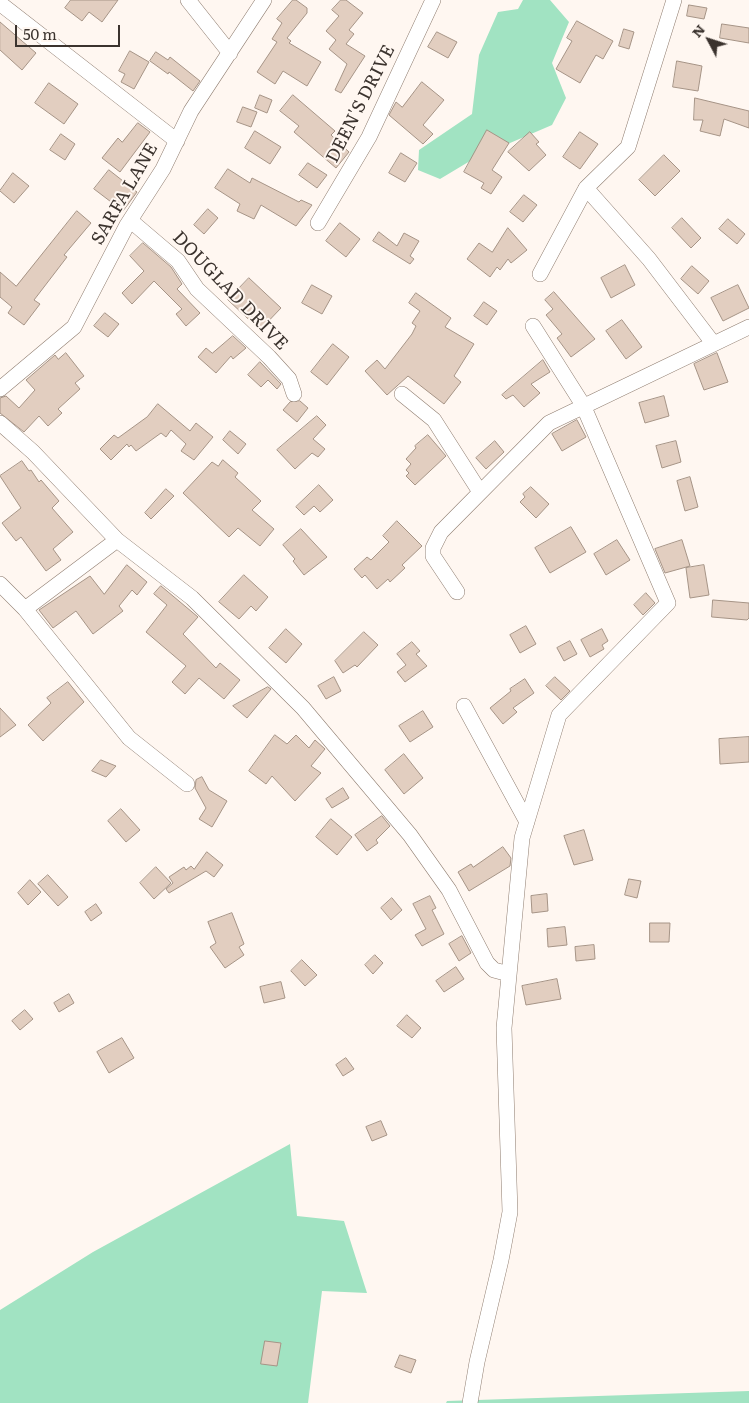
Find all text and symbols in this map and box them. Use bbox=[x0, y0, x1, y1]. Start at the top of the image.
scale bar bbox=[18, 15, 122, 47]
north arrow bbox=[684, 15, 734, 65]
text: N bbox=[686, 19, 709, 41]
text: 50 m bbox=[23, 22, 57, 45]
street label: DEEN'S DRIVE bbox=[322, 42, 400, 166]
street label: SARFA LANE bbox=[87, 139, 163, 249]
street label: DOUGLAD DRIVE bbox=[168, 227, 292, 355]

